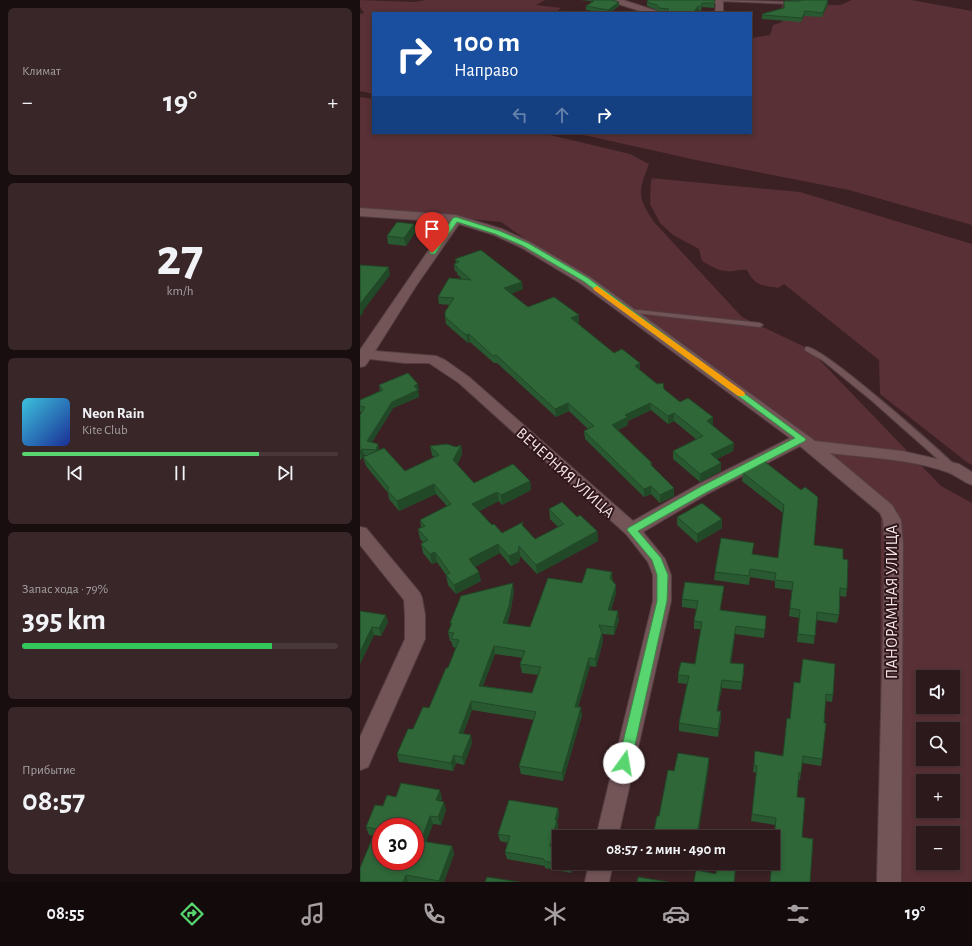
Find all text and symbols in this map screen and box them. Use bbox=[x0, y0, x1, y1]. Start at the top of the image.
icon: right bbox=[388, 28, 440, 80]
text: 100 m bbox=[454, 29, 520, 57]
text: Направо bbox=[454, 62, 518, 80]
text: Климат bbox=[22, 65, 61, 78]
text: 19° bbox=[163, 87, 197, 117]
text: − bbox=[22, 91, 33, 113]
text: + bbox=[327, 91, 338, 113]
icon: left bbox=[509, 104, 531, 126]
icon: ahead bbox=[551, 104, 573, 126]
icon: right bbox=[593, 104, 615, 126]
pin bbox=[415, 212, 449, 253]
icon: arrive bbox=[421, 218, 443, 240]
text: 27 bbox=[157, 232, 203, 284]
text: km/h bbox=[167, 285, 193, 298]
text: Neon Rain bbox=[82, 406, 144, 421]
text: Kite Club bbox=[82, 424, 128, 437]
street label: ВЕЧЕРНЯЯ УЛИЦА bbox=[513, 425, 618, 521]
icon: previous bbox=[64, 462, 86, 484]
icon: pause bbox=[169, 462, 191, 484]
icon: next bbox=[274, 462, 296, 484]
street label: ПАНОРАМНАЯ УЛИЦА bbox=[884, 524, 900, 679]
text: Запас хода · 79% bbox=[22, 583, 108, 596]
text: 395 km bbox=[22, 605, 106, 635]
map controls bbox=[916, 670, 960, 870]
button: sound bbox=[916, 670, 960, 714]
button: search bbox=[916, 722, 960, 766]
position arrow bbox=[603, 742, 645, 784]
text: Прибытие bbox=[22, 764, 76, 777]
button: + bbox=[916, 774, 960, 818]
text: 08:57 bbox=[22, 786, 85, 816]
speed limit sign: 30 bbox=[372, 818, 424, 870]
button: − bbox=[916, 826, 960, 870]
text: 08:57 · 2 мин · 490 m bbox=[606, 842, 726, 857]
icon: directions bbox=[178, 900, 206, 928]
icon: music bbox=[299, 900, 327, 928]
icon: phone bbox=[420, 900, 448, 928]
icon: climate bbox=[541, 900, 569, 928]
icon: car bbox=[662, 900, 690, 928]
icon: filters bbox=[784, 900, 812, 928]
text: 08:55 bbox=[47, 905, 85, 923]
text: 19° bbox=[905, 905, 925, 923]

